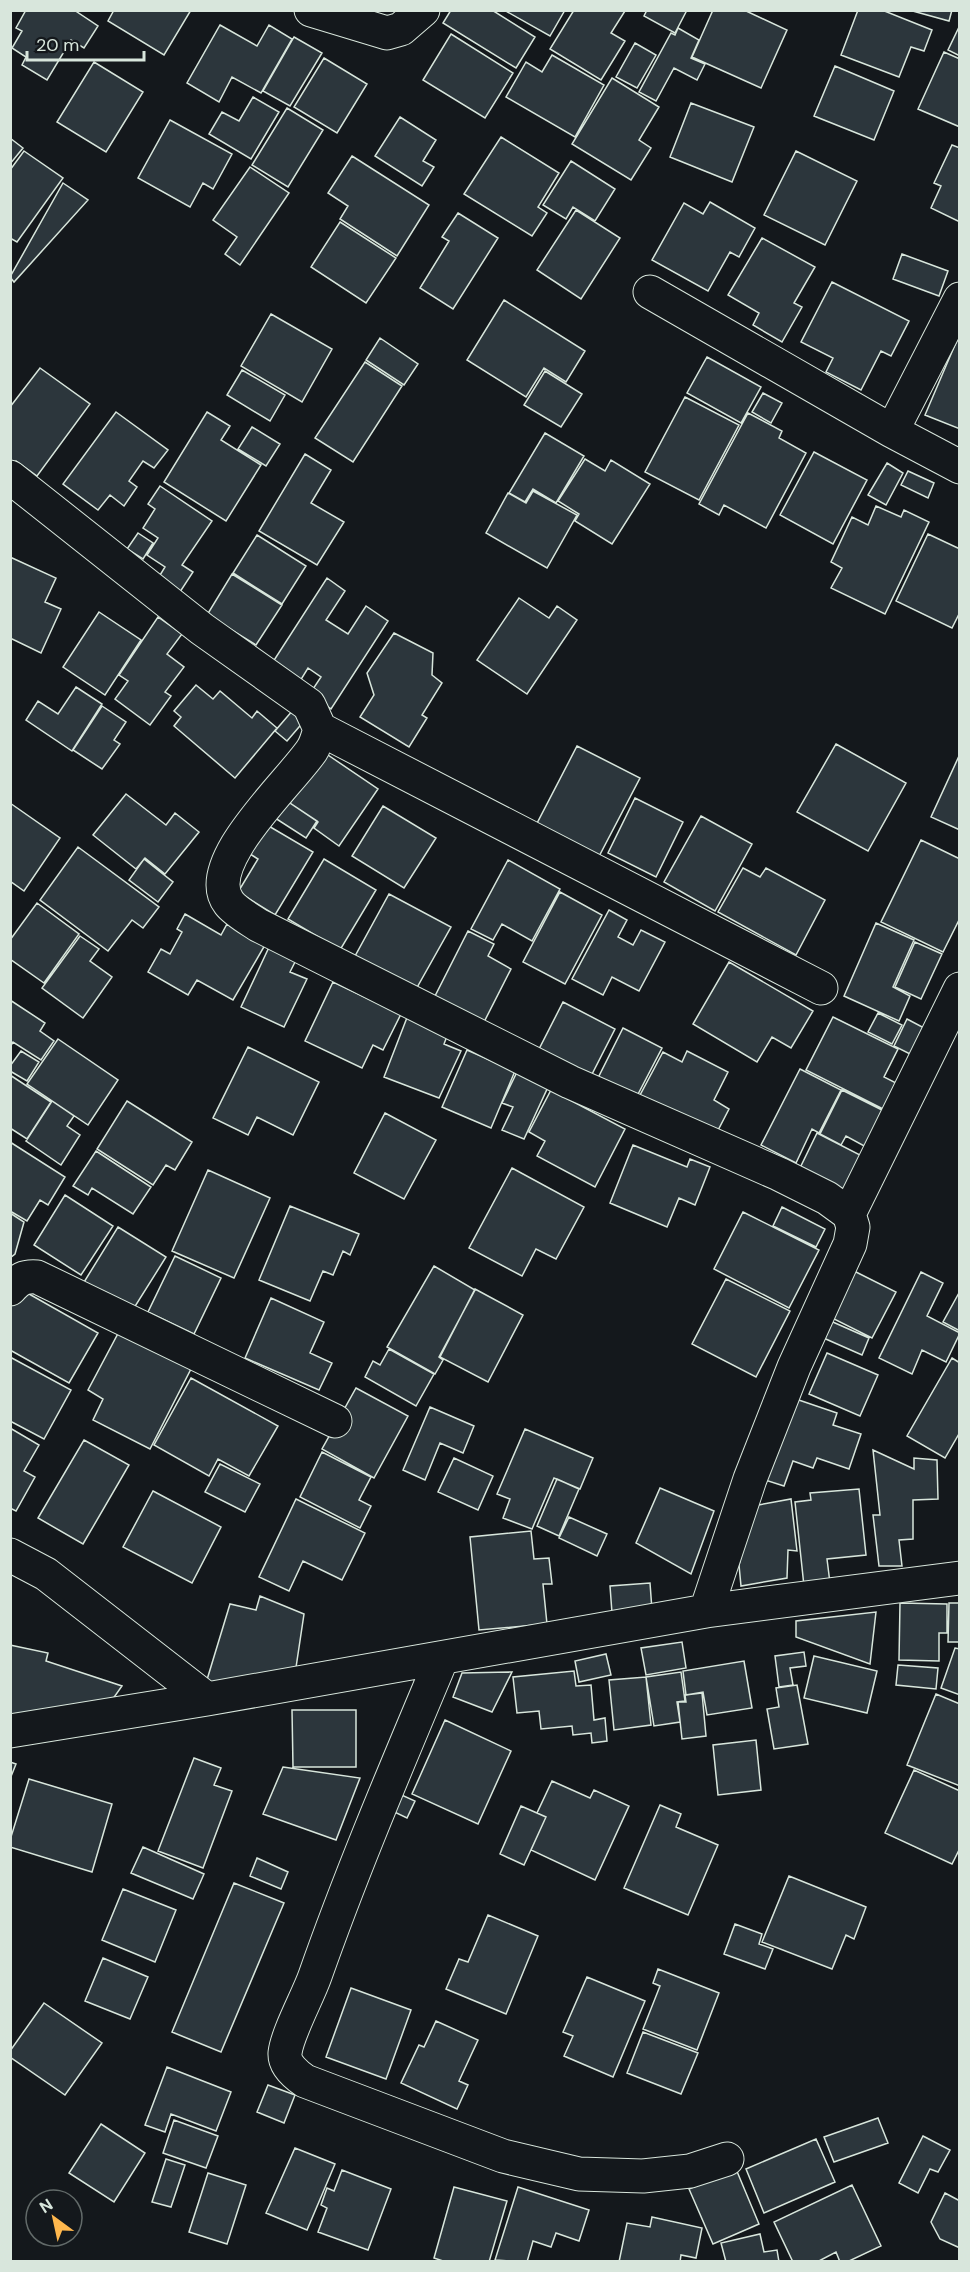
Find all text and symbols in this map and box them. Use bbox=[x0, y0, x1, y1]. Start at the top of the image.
scale bar bbox=[27, 24, 144, 62]
text: 20 m bbox=[36, 33, 79, 57]
north arrow bbox=[24, 2188, 84, 2248]
text: N bbox=[35, 2194, 57, 2218]

